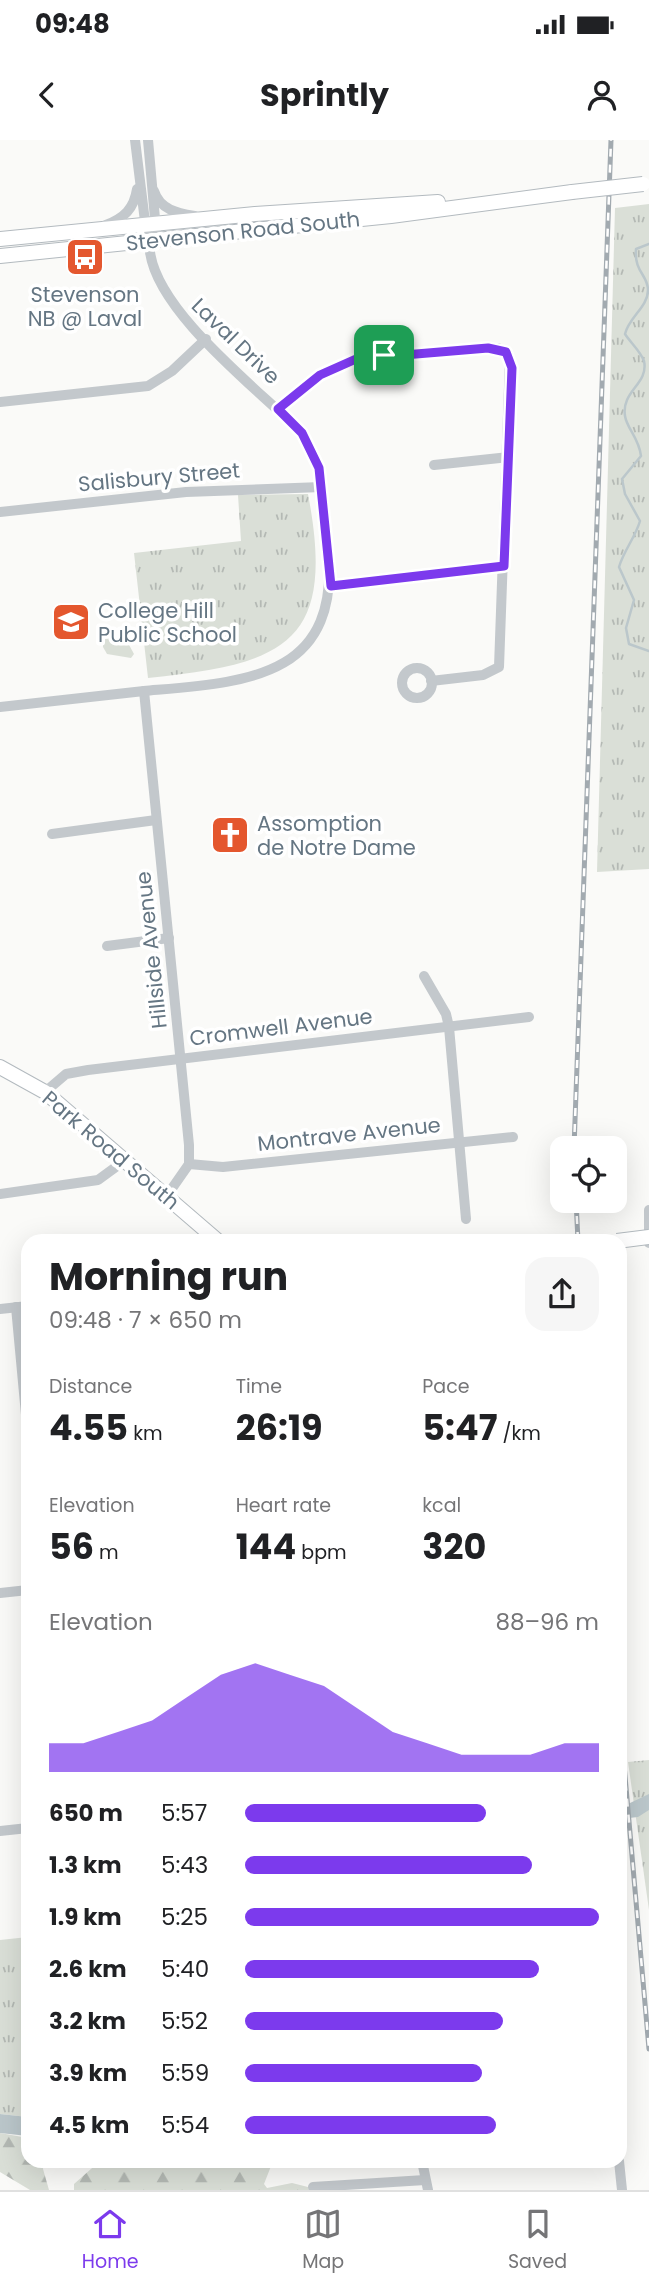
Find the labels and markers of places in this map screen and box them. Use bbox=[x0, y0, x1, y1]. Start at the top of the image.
bus stop icon: Stevenson NB @ Laval bbox=[64, 236, 106, 278]
place label: Stevenson NB @ Laval bbox=[28, 280, 142, 333]
pin bbox=[354, 325, 414, 385]
place label: College Hill Public School bbox=[98, 596, 237, 649]
school or university icon: College Hill Public School bbox=[50, 601, 92, 643]
place label: Assomption de Notre Dame bbox=[257, 809, 416, 862]
church icon: Assomption de Notre Dame bbox=[209, 814, 251, 856]

